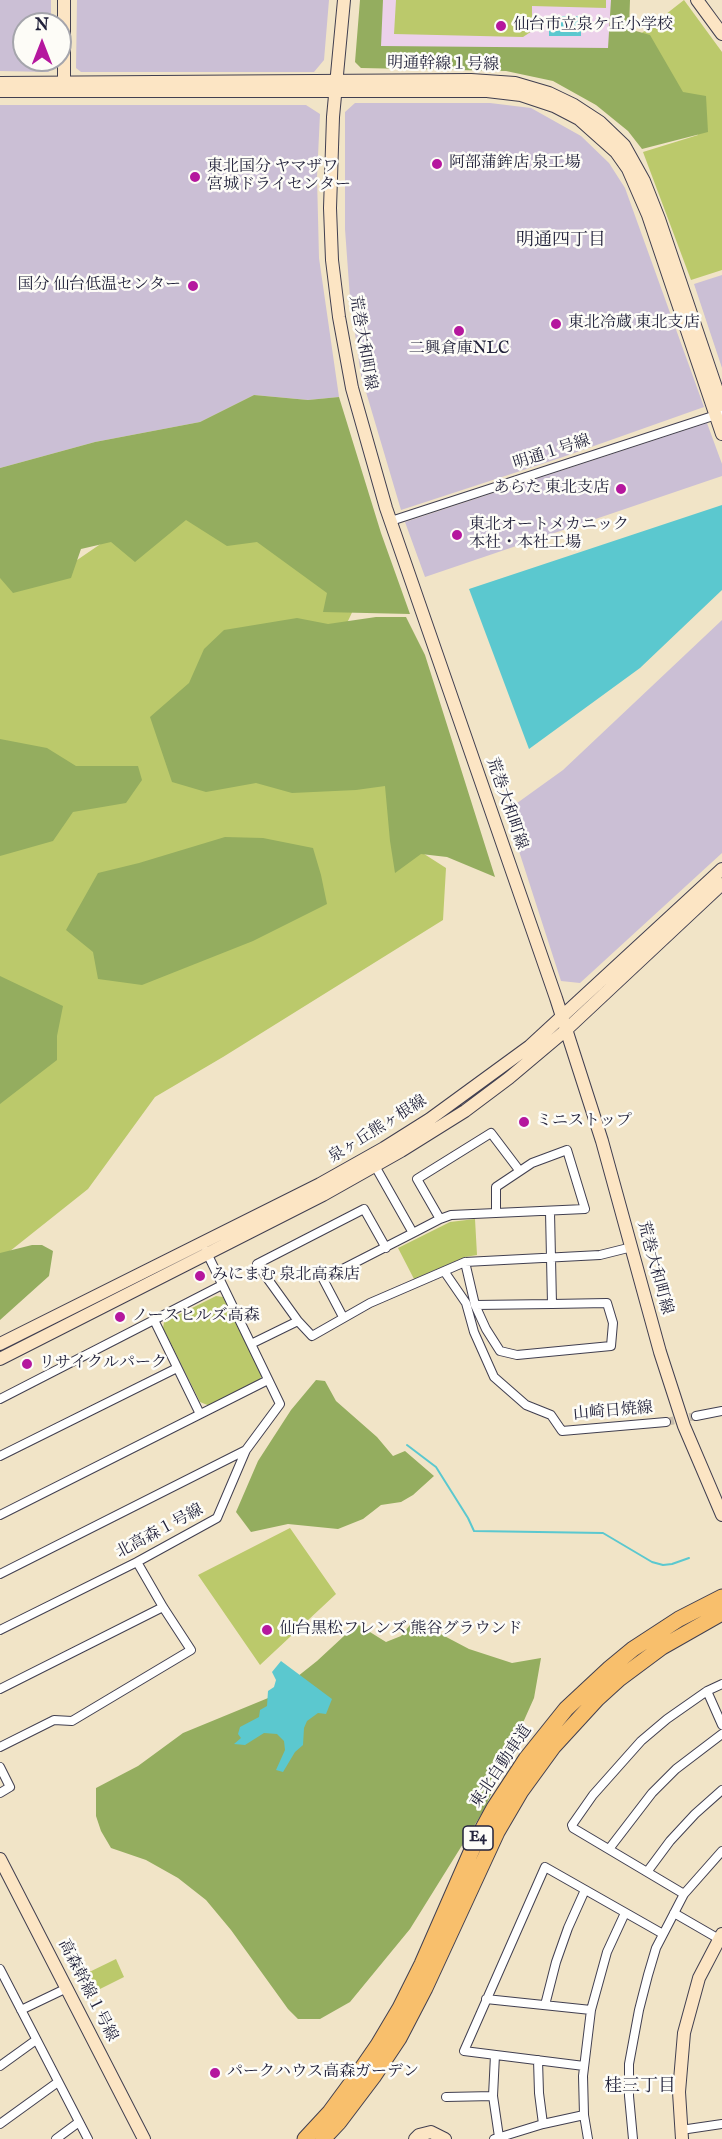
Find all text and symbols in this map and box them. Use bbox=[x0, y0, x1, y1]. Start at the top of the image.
north arrow bbox=[12, 12, 72, 72]
text: N bbox=[35, 16, 49, 36]
place label: 仙台市立泉ケ丘小学校 bbox=[513, 16, 673, 36]
marker: 仙台市立泉ケ丘小学校 bbox=[494, 19, 508, 33]
street label: 明通幹線１号線 bbox=[387, 54, 499, 76]
place label: 阿部蒲鉾店 泉工場 bbox=[449, 154, 580, 174]
marker: 阿部蒲鉾店 泉工場 bbox=[430, 157, 444, 171]
place label: 東北国分 ヤマザワ 宮城ドライセンター bbox=[207, 158, 351, 196]
marker: 東北国分 ヤマザワ 宮城ドライセンター bbox=[188, 170, 202, 184]
district label: 明通四丁目 bbox=[516, 230, 606, 252]
place label: 国分 仙台低温センター bbox=[18, 276, 181, 296]
marker: 国分 仙台低温センター bbox=[186, 279, 200, 293]
street label: 荒巻大和町線 bbox=[344, 294, 380, 392]
place label: 東北冷蔵 東北支店 bbox=[568, 314, 699, 334]
marker: 東北冷蔵 東北支店 bbox=[549, 317, 563, 331]
marker: 二興倉庫NLC bbox=[452, 324, 466, 338]
place label: 二興倉庫NLC bbox=[409, 340, 509, 360]
street label: 明通１号線 bbox=[511, 432, 593, 474]
place label: あらた 東北支店 bbox=[494, 479, 609, 499]
marker: あらた 東北支店 bbox=[614, 482, 628, 496]
place label: 東北オートメカニック 本社・本社工場 bbox=[469, 516, 629, 554]
marker: 東北オートメカニック 本社・本社工場 bbox=[450, 528, 464, 542]
street label: 荒巻大和町線 bbox=[481, 755, 531, 853]
street label: 泉ヶ丘熊ヶ根線 bbox=[325, 1092, 431, 1168]
place label: ミニストップ bbox=[536, 1112, 632, 1132]
marker: ミニストップ bbox=[517, 1115, 531, 1129]
street label: 荒巻大和町線 bbox=[632, 1219, 676, 1317]
place label: みにまむ 泉北高森店 bbox=[212, 1266, 359, 1286]
marker: みにまむ 泉北高森店 bbox=[193, 1269, 207, 1283]
place label: ノースヒルズ高森 bbox=[132, 1307, 260, 1327]
marker: ノースヒルズ高森 bbox=[113, 1310, 127, 1324]
place label: リサイクルパーク bbox=[39, 1354, 167, 1374]
marker: リサイクルパーク bbox=[20, 1357, 34, 1371]
street label: 山崎日焼線 bbox=[572, 1399, 654, 1425]
street label: 北高森１号線 bbox=[113, 1501, 207, 1563]
place label: 仙台黒松フレンズ 熊谷グラウンド bbox=[279, 1620, 522, 1640]
marker: 仙台黒松フレンズ 熊谷グラウンド bbox=[260, 1623, 274, 1637]
street label: 東北自動車道 bbox=[467, 1722, 537, 1812]
road number: E4 bbox=[463, 1826, 493, 1850]
street label: 高森幹線１号線 bbox=[53, 1937, 121, 2045]
place label: パークハウス高森ガーデン bbox=[227, 2063, 419, 2083]
marker: パークハウス高森ガーデン bbox=[208, 2066, 222, 2080]
district label: 桂三丁目 bbox=[604, 2076, 676, 2098]

